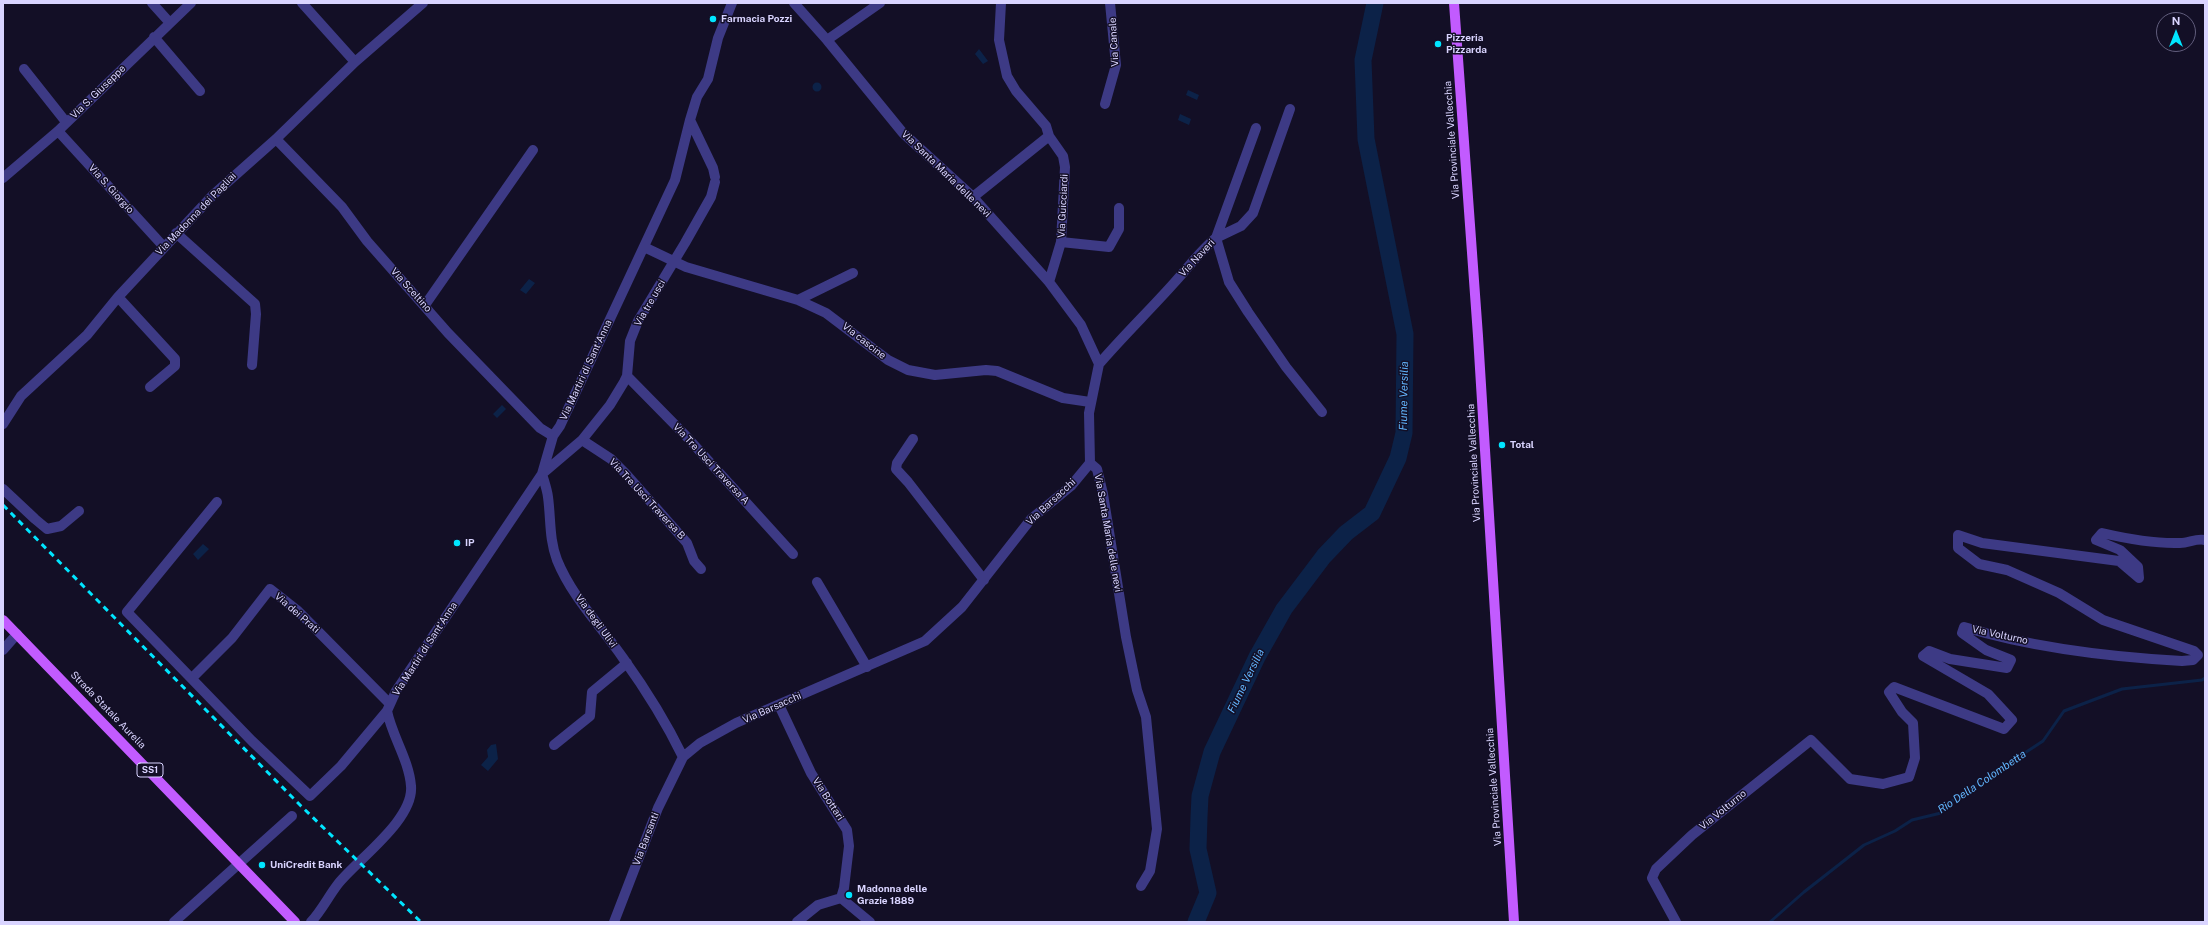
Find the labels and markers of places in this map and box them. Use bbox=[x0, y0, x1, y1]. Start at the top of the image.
place label: Farmacia Pozzi bbox=[721, 13, 792, 25]
marker: Farmacia Pozzi bbox=[708, 14, 718, 24]
place label: Pizzeria Pizzarda bbox=[1446, 32, 1487, 56]
marker: Pizzeria Pizzarda bbox=[1433, 39, 1443, 49]
place label: Total bbox=[1510, 439, 1534, 451]
marker: Total bbox=[1497, 440, 1507, 450]
place label: IP bbox=[465, 537, 475, 549]
marker: IP bbox=[452, 538, 462, 548]
place label: UniCredit Bank bbox=[270, 859, 342, 871]
marker: UniCredit Bank bbox=[257, 860, 267, 870]
place label: Madonna delle Grazie 1889 bbox=[857, 883, 927, 906]
marker: Madonna delle Grazie 1889 bbox=[844, 890, 854, 900]

